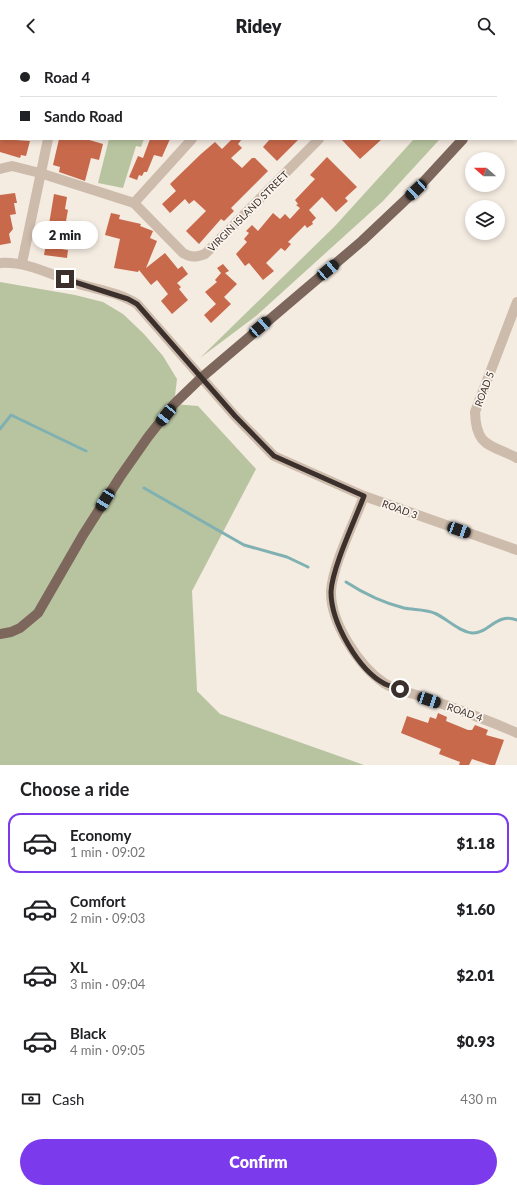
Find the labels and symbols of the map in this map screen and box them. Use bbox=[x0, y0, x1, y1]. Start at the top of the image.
north arrow bbox=[465, 152, 505, 192]
street label: VIRGIN ISLAND STREET bbox=[205, 168, 291, 254]
car bbox=[403, 177, 429, 203]
callout: 2 min bbox=[32, 221, 98, 249]
car bbox=[315, 258, 341, 282]
route end bbox=[56, 270, 74, 288]
car bbox=[247, 315, 273, 339]
street label: ROAD 5 bbox=[472, 370, 496, 408]
car bbox=[154, 402, 178, 428]
car bbox=[94, 487, 116, 513]
street label: ROAD 3 bbox=[381, 497, 420, 521]
car bbox=[446, 520, 472, 540]
route start bbox=[391, 680, 409, 698]
car bbox=[416, 690, 442, 710]
street label: ROAD 4 bbox=[446, 700, 485, 724]

